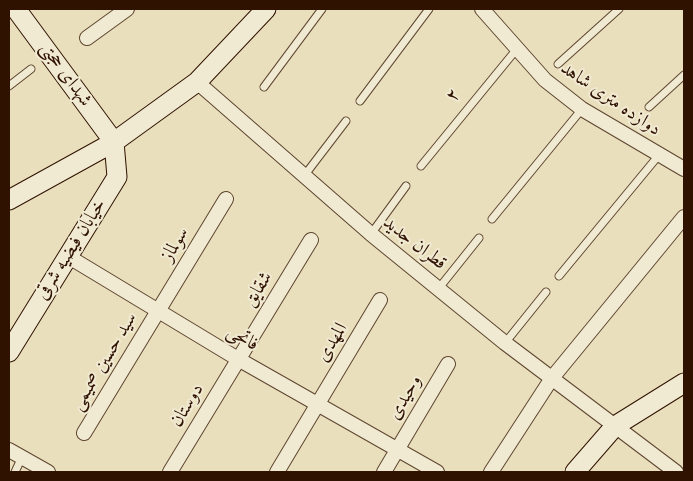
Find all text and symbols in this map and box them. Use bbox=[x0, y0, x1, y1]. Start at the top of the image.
street label: شهدای حجتی bbox=[34, 38, 96, 112]
street label: دوازده متری شاهد bbox=[555, 58, 665, 142]
street label: ۲ bbox=[442, 85, 466, 107]
street label: خیابان فیضیه شرقی bbox=[32, 195, 112, 305]
street label: قطران جدید bbox=[378, 212, 450, 276]
street label: سولماز bbox=[157, 224, 195, 266]
street label: شقایق bbox=[239, 268, 279, 312]
street label: سید حسین صمیمی bbox=[67, 309, 143, 415]
street label: المهدی bbox=[312, 319, 354, 367]
street label: فاتحی bbox=[222, 321, 262, 357]
street label: وحیدی bbox=[384, 371, 428, 425]
street label: دوستان bbox=[166, 380, 210, 432]

